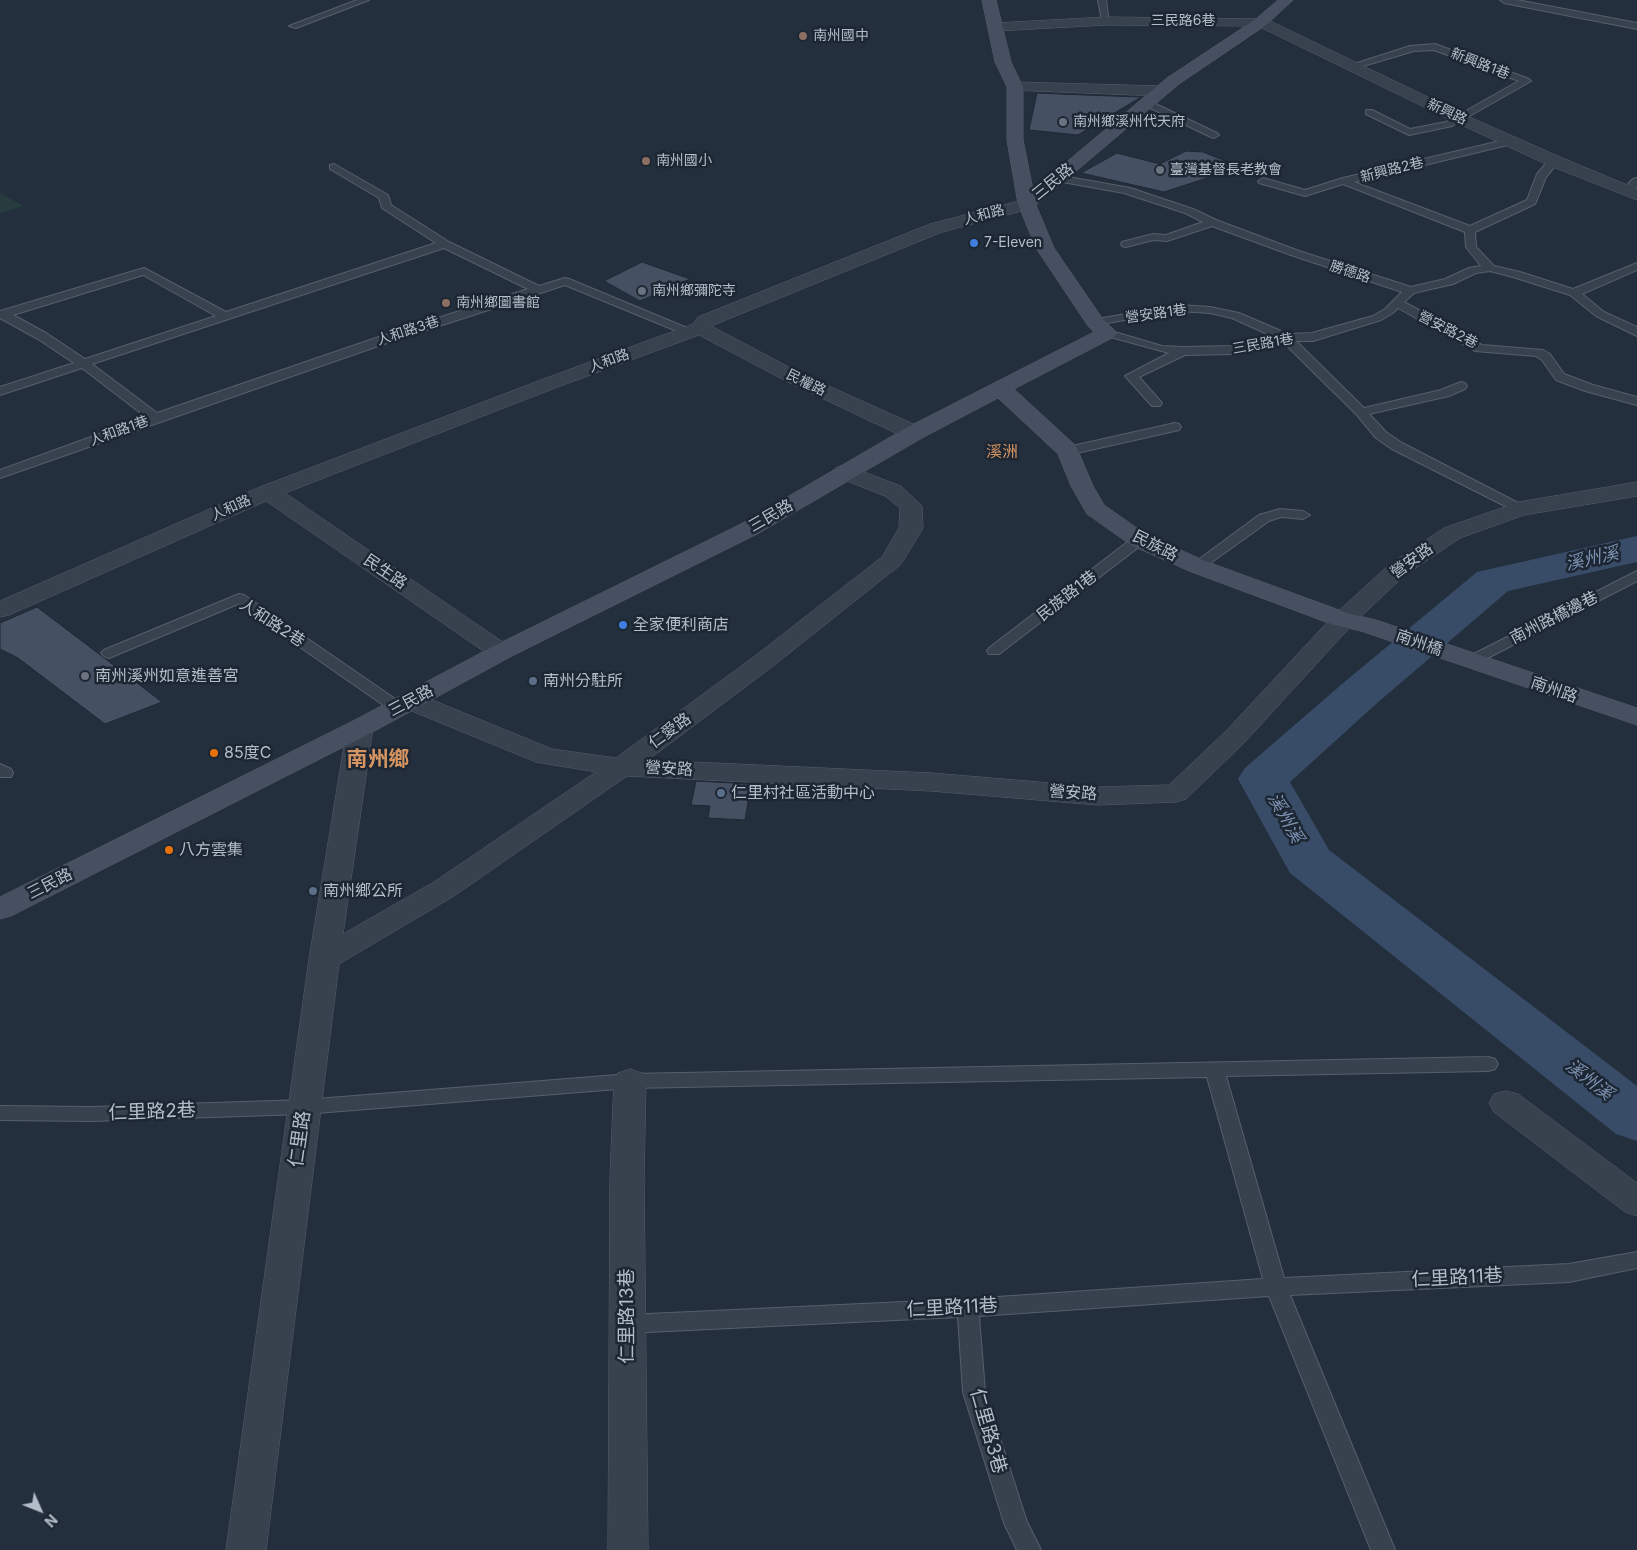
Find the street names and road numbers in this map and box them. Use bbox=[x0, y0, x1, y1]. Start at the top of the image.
street label: 三民路6巷 bbox=[1151, 13, 1215, 29]
street label: 新興路1巷 bbox=[1448, 45, 1512, 83]
street label: 新興路 bbox=[1424, 96, 1470, 128]
street label: 新興路2巷 bbox=[1359, 154, 1425, 186]
street label: 三民路 bbox=[1028, 159, 1078, 205]
street label: 人和路 bbox=[962, 201, 1006, 229]
street label: 勝德路 bbox=[1327, 258, 1373, 286]
street label: 營安路1巷 bbox=[1124, 301, 1188, 327]
street label: 營安路2巷 bbox=[1415, 308, 1481, 352]
street label: 人和路3巷 bbox=[375, 313, 441, 349]
street label: 三民路1巷 bbox=[1231, 330, 1295, 358]
street label: 人和路 bbox=[586, 346, 632, 376]
street label: 民權路 bbox=[783, 366, 829, 400]
street label: 人和路1巷 bbox=[87, 413, 151, 449]
street label: 人和路 bbox=[208, 492, 254, 524]
street label: 三民路 bbox=[745, 496, 797, 536]
street label: 民族路 bbox=[1129, 527, 1181, 565]
street label: 營安路 bbox=[1387, 539, 1437, 583]
street label: 民生路 bbox=[360, 551, 410, 593]
street label: 民族路1巷 bbox=[1033, 567, 1101, 625]
street label: 南州路橋邊巷 bbox=[1507, 588, 1601, 648]
street label: 人和路2巷 bbox=[236, 595, 308, 651]
street label: 南州橋 bbox=[1393, 626, 1445, 660]
street label: 南州路 bbox=[1528, 673, 1580, 707]
street label: 三民路 bbox=[385, 681, 437, 721]
street label: 仁愛路 bbox=[645, 709, 695, 753]
street label: 營安路 bbox=[645, 758, 693, 780]
street label: 營安路 bbox=[1048, 782, 1098, 804]
street label: 三民路 bbox=[24, 865, 76, 903]
street label: 仁里路2巷 bbox=[108, 1099, 196, 1125]
street label: 仁里路 bbox=[285, 1109, 315, 1169]
street label: 仁里路11巷 bbox=[1411, 1264, 1503, 1292]
street label: 仁里路13巷 bbox=[616, 1268, 638, 1364]
street label: 仁里路11巷 bbox=[906, 1294, 998, 1322]
street label: 仁里路3巷 bbox=[965, 1386, 1011, 1476]

